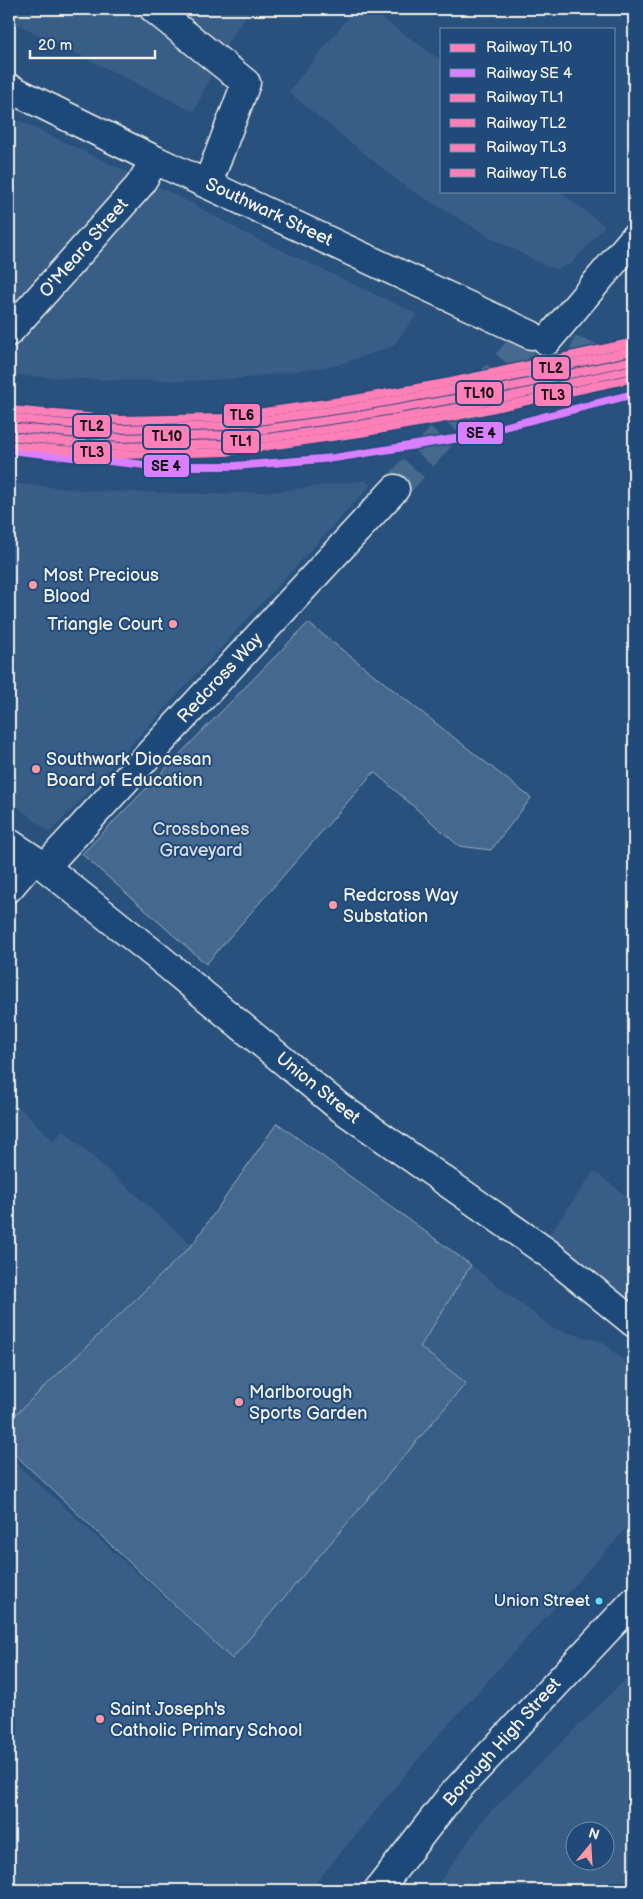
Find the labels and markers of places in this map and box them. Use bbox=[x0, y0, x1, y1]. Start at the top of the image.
place label: Most Precious Blood bbox=[43, 565, 159, 607]
marker: Most Precious Blood bbox=[27, 579, 39, 591]
place label: Triangle Court bbox=[47, 614, 163, 635]
marker: Triangle Court bbox=[167, 618, 179, 630]
place label: Southwark Diocesan Board of Education bbox=[46, 749, 212, 791]
marker: Southwark Diocesan Board of Education bbox=[30, 763, 42, 775]
place label: Redcross Way Substation bbox=[343, 885, 459, 927]
marker: Redcross Way Substation bbox=[327, 899, 339, 911]
place label: Marlborough Sports Garden bbox=[249, 1382, 367, 1424]
marker: Marlborough Sports Garden bbox=[233, 1396, 245, 1408]
place label: Union Street bbox=[494, 1591, 591, 1611]
marker: Union Street bbox=[594, 1596, 604, 1606]
place label: Saint Joseph's Catholic Primary School bbox=[110, 1699, 302, 1741]
marker: Saint Joseph's Catholic Primary School bbox=[94, 1713, 106, 1725]

